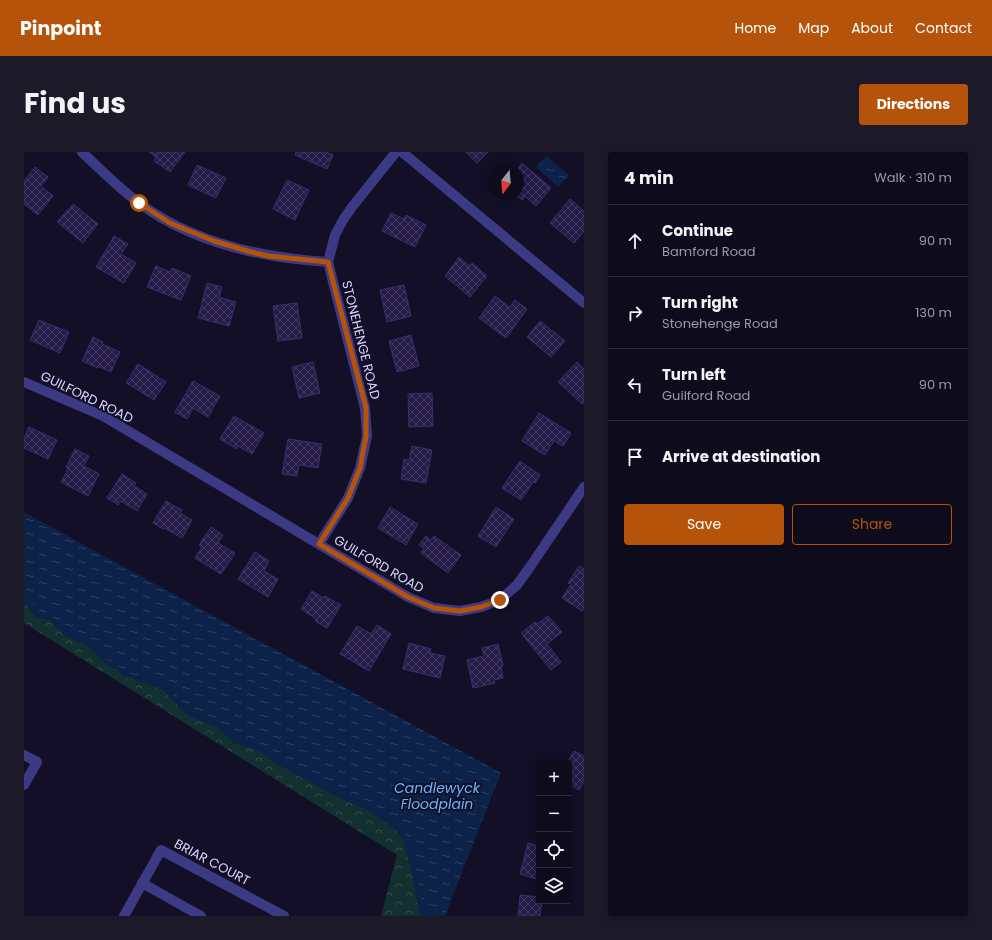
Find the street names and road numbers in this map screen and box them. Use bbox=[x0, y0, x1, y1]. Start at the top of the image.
street label: STONEHENGE ROAD bbox=[337, 279, 385, 401]
street label: GUILFORD ROAD bbox=[37, 366, 137, 428]
street label: GUILFORD ROAD bbox=[330, 530, 428, 598]
street label: BRIAR COURT bbox=[171, 834, 253, 890]

